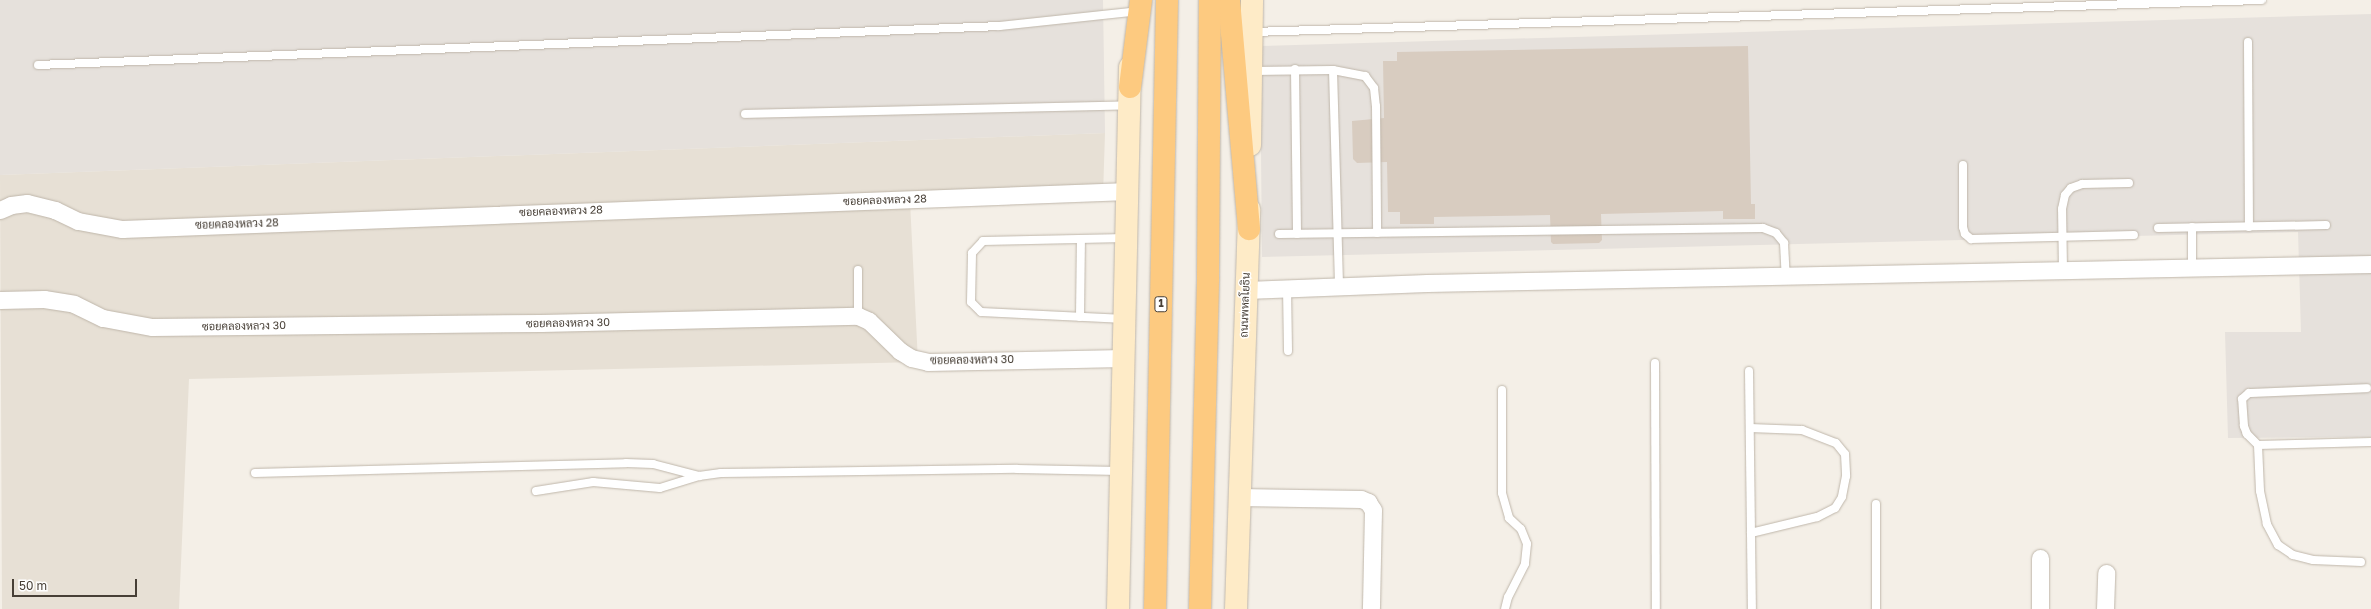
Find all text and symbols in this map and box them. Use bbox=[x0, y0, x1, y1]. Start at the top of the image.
street label: ซอยคลองหลวง 28 bbox=[843, 192, 927, 208]
street label: ซอยคลองหลวง 28 bbox=[519, 203, 603, 219]
street label: ซอยคลองหลวง 28 bbox=[195, 216, 279, 232]
street label: ถนนพหลโยธิน bbox=[1237, 272, 1253, 338]
road number: 1 bbox=[1154, 296, 1168, 312]
street label: ซอยคลองหลวง 30 bbox=[526, 316, 610, 330]
street label: ซอยคลองหลวง 30 bbox=[202, 319, 286, 333]
street label: ซอยคลองหลวง 30 bbox=[930, 353, 1014, 367]
scale bar bbox=[14, 571, 139, 597]
text: 50 m bbox=[19, 578, 47, 593]

